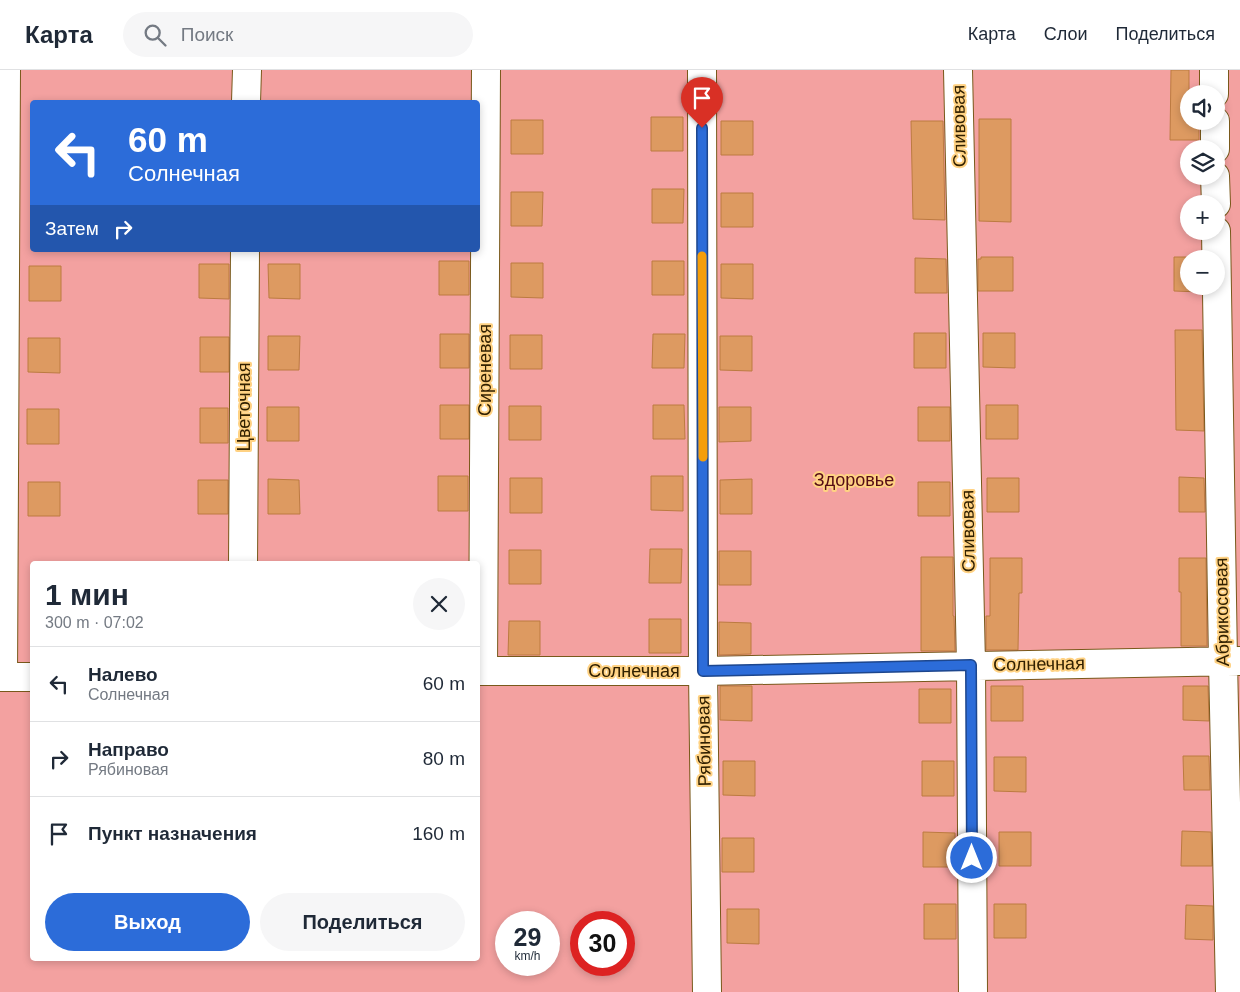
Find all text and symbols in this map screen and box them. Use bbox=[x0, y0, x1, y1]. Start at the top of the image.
search box bbox=[123, 12, 473, 57]
text: Карта bbox=[25, 21, 93, 48]
icon: search bbox=[141, 21, 169, 49]
text: Поиск bbox=[181, 24, 233, 45]
text: Карта bbox=[968, 24, 1016, 44]
text: Слои bbox=[1044, 24, 1088, 44]
text: Поделиться bbox=[1116, 24, 1215, 44]
pin bbox=[681, 77, 723, 128]
icon: arrive bbox=[688, 84, 716, 112]
street label: Сливовая bbox=[948, 85, 970, 167]
map controls bbox=[1180, 85, 1225, 295]
button: sound bbox=[1180, 85, 1225, 130]
icon: left bbox=[45, 120, 110, 185]
text: 60 m bbox=[128, 120, 208, 159]
button: layers bbox=[1180, 140, 1225, 185]
text: Солнечная bbox=[128, 161, 240, 186]
button: + bbox=[1180, 195, 1225, 240]
icon: right bbox=[109, 215, 137, 243]
text: Затем bbox=[45, 218, 99, 239]
button: − bbox=[1180, 250, 1225, 295]
street label: Сиреневая bbox=[475, 324, 495, 416]
street label: Цветочная bbox=[234, 363, 254, 451]
park label: Здоровье bbox=[814, 470, 894, 490]
street label: Сливовая bbox=[957, 490, 979, 572]
street label: Абрикосовая bbox=[1211, 557, 1233, 667]
text: 1 мин bbox=[45, 578, 129, 611]
button: close bbox=[413, 578, 465, 630]
text: 300 m · 07:02 bbox=[45, 614, 144, 631]
street label: Солнечная bbox=[993, 653, 1085, 675]
street label: Солнечная bbox=[588, 661, 680, 681]
text: Налево bbox=[88, 664, 158, 685]
icon: left bbox=[45, 670, 73, 698]
text: 60 m bbox=[423, 673, 465, 694]
text: Солнечная bbox=[88, 686, 169, 703]
street label: Рябиновая bbox=[693, 696, 715, 786]
text: Направо bbox=[88, 739, 169, 760]
icon: right bbox=[45, 745, 73, 773]
text: 80 m bbox=[423, 748, 465, 769]
text: Рябиновая bbox=[88, 761, 169, 778]
icon: arrive bbox=[45, 820, 73, 848]
text: Пункт назначения bbox=[88, 823, 257, 844]
text: 160 m bbox=[412, 823, 465, 844]
position arrow bbox=[945, 831, 997, 883]
button: Выход bbox=[45, 893, 250, 951]
button: Поделиться bbox=[260, 893, 465, 951]
speed limit sign: 30 bbox=[570, 911, 635, 976]
text: 29 bbox=[514, 923, 541, 951]
text: km/h bbox=[514, 949, 541, 963]

